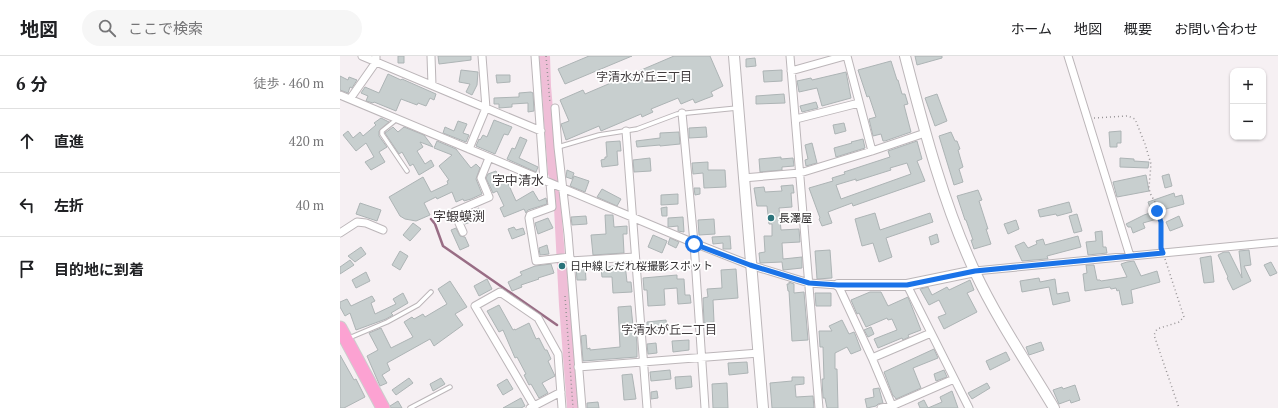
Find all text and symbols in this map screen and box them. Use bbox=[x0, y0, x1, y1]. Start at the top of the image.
search box bbox=[82, 10, 362, 46]
text: 地図 bbox=[20, 16, 58, 41]
icon: search bbox=[96, 17, 118, 39]
text: ここで検索 bbox=[128, 18, 203, 38]
text: ホーム bbox=[1010, 19, 1052, 38]
text: 地図 bbox=[1074, 19, 1102, 38]
text: 概要 bbox=[1124, 19, 1152, 38]
text: お問い合わせ bbox=[1174, 19, 1258, 38]
map controls bbox=[1230, 68, 1266, 140]
button: + bbox=[1230, 68, 1266, 104]
district label: 字清水が丘三丁目 bbox=[596, 69, 692, 84]
text: 6 分 bbox=[16, 72, 47, 95]
text: 徒歩 · 460 m bbox=[253, 74, 324, 92]
button: − bbox=[1230, 104, 1266, 140]
icon: ahead bbox=[16, 130, 38, 152]
text: 直進 bbox=[54, 131, 84, 151]
text: 420 m bbox=[289, 132, 324, 150]
district label: 字中清水 bbox=[492, 171, 544, 189]
icon: left bbox=[16, 194, 38, 216]
text: 左折 bbox=[54, 195, 84, 215]
text: 40 m bbox=[296, 196, 324, 214]
route end bbox=[1148, 202, 1166, 220]
district label: 字蝦蟆渕 bbox=[433, 207, 485, 225]
place label: 長澤屋 bbox=[779, 211, 812, 225]
marker: 長澤屋 bbox=[766, 213, 776, 223]
route start bbox=[685, 235, 703, 253]
icon: arrive bbox=[16, 258, 38, 280]
text: 目的地に到着 bbox=[54, 259, 144, 279]
place label: 日中線しだれ桜撮影スポット bbox=[570, 259, 713, 273]
marker: 日中線しだれ桜撮影スポット bbox=[557, 261, 567, 271]
district label: 字清水が丘二丁目 bbox=[621, 322, 717, 337]

